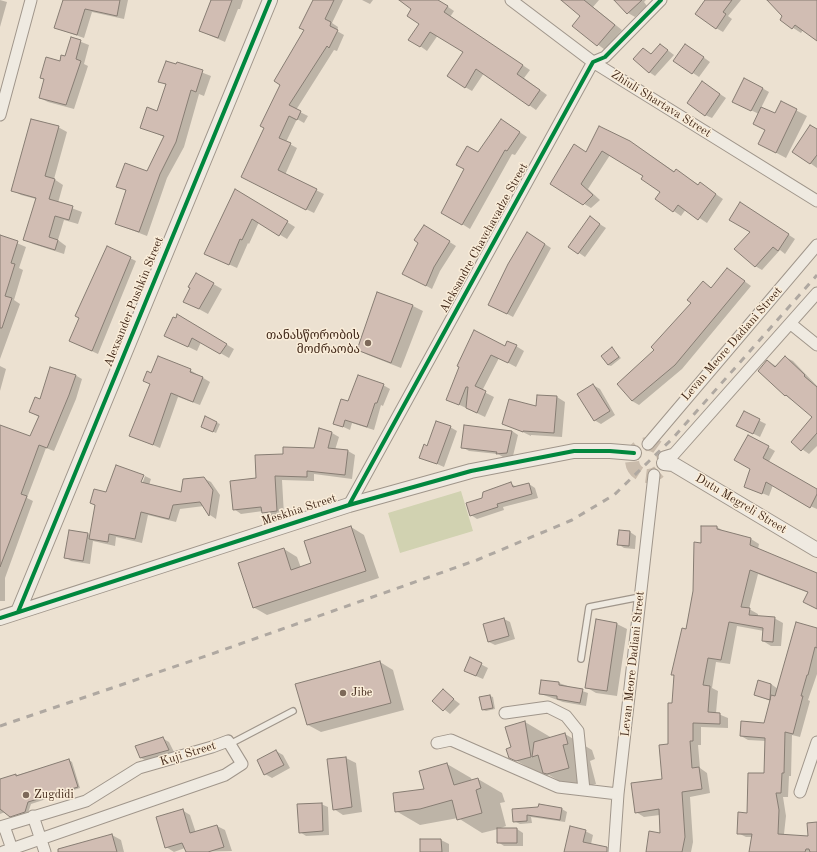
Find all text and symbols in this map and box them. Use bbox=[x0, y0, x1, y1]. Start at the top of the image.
street label: Zhiuli Shartava Street bbox=[608, 67, 714, 141]
street label: Aleksandre Chavchavadze Street bbox=[437, 161, 531, 315]
street label: Alexsander Pushkin Street bbox=[101, 235, 167, 369]
street label: Levan Meore Dadiani Street bbox=[679, 284, 785, 404]
place label: თანასწორობის მოძრაობა bbox=[266, 329, 360, 357]
marker: თანასწორობის მოძრაობა bbox=[363, 338, 373, 348]
street label: Dutu Megreli Street bbox=[693, 471, 789, 537]
street label: Meskhia Street bbox=[260, 491, 338, 529]
street label: Levan Meore Dadiani Street bbox=[618, 591, 648, 737]
place label: Jibe bbox=[351, 686, 372, 700]
marker: Jibe bbox=[338, 688, 348, 698]
street label: Kuji Street bbox=[158, 739, 218, 769]
place label: Zugdidi bbox=[34, 788, 74, 802]
marker: Zugdidi bbox=[21, 790, 31, 800]

